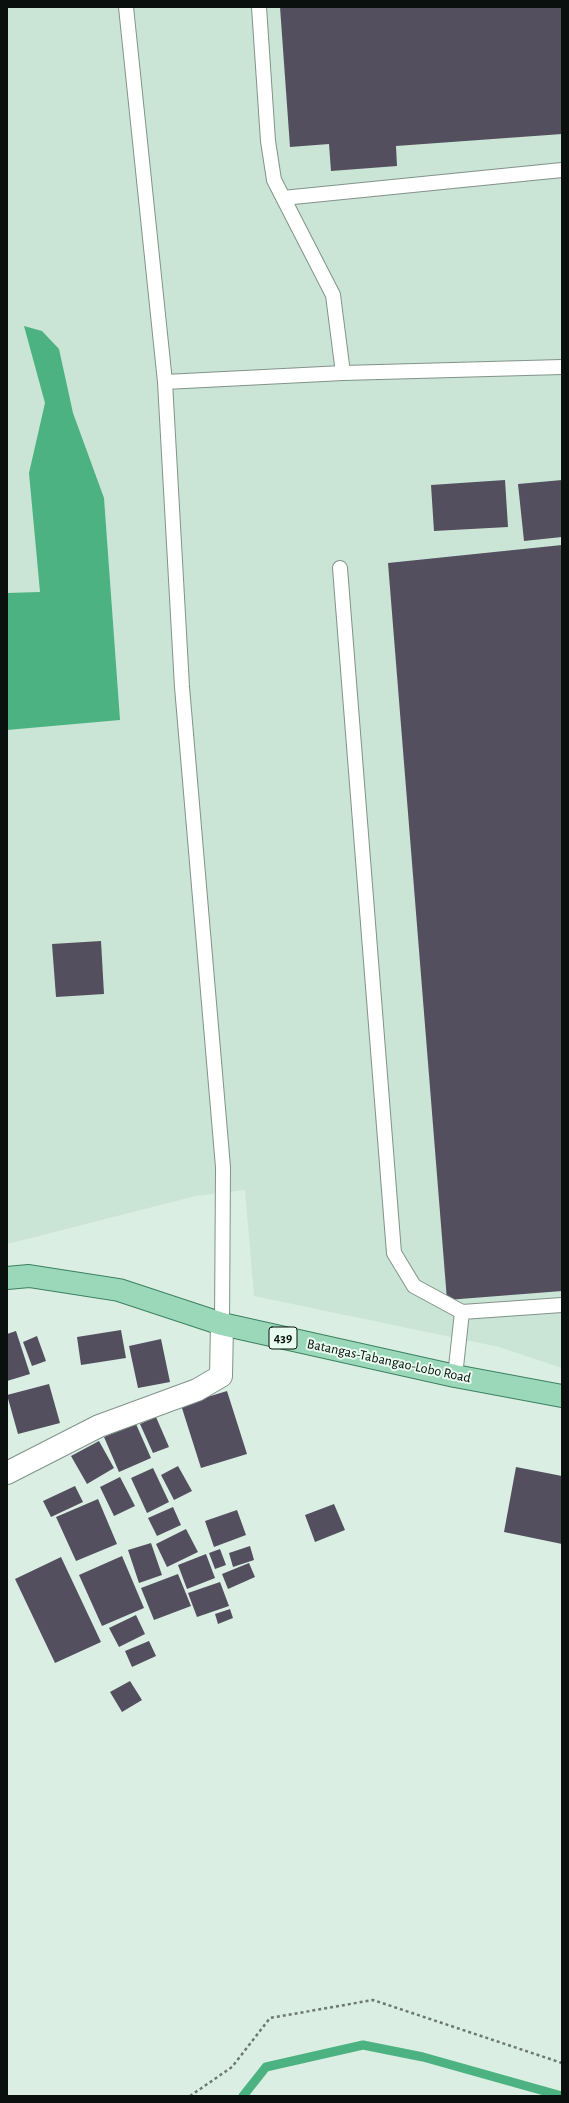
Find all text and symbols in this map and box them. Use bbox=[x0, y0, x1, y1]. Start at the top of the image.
road number: 439 bbox=[269, 1327, 297, 1349]
street label: Batangas-Tabangao-Lobo Road bbox=[305, 1335, 473, 1387]

